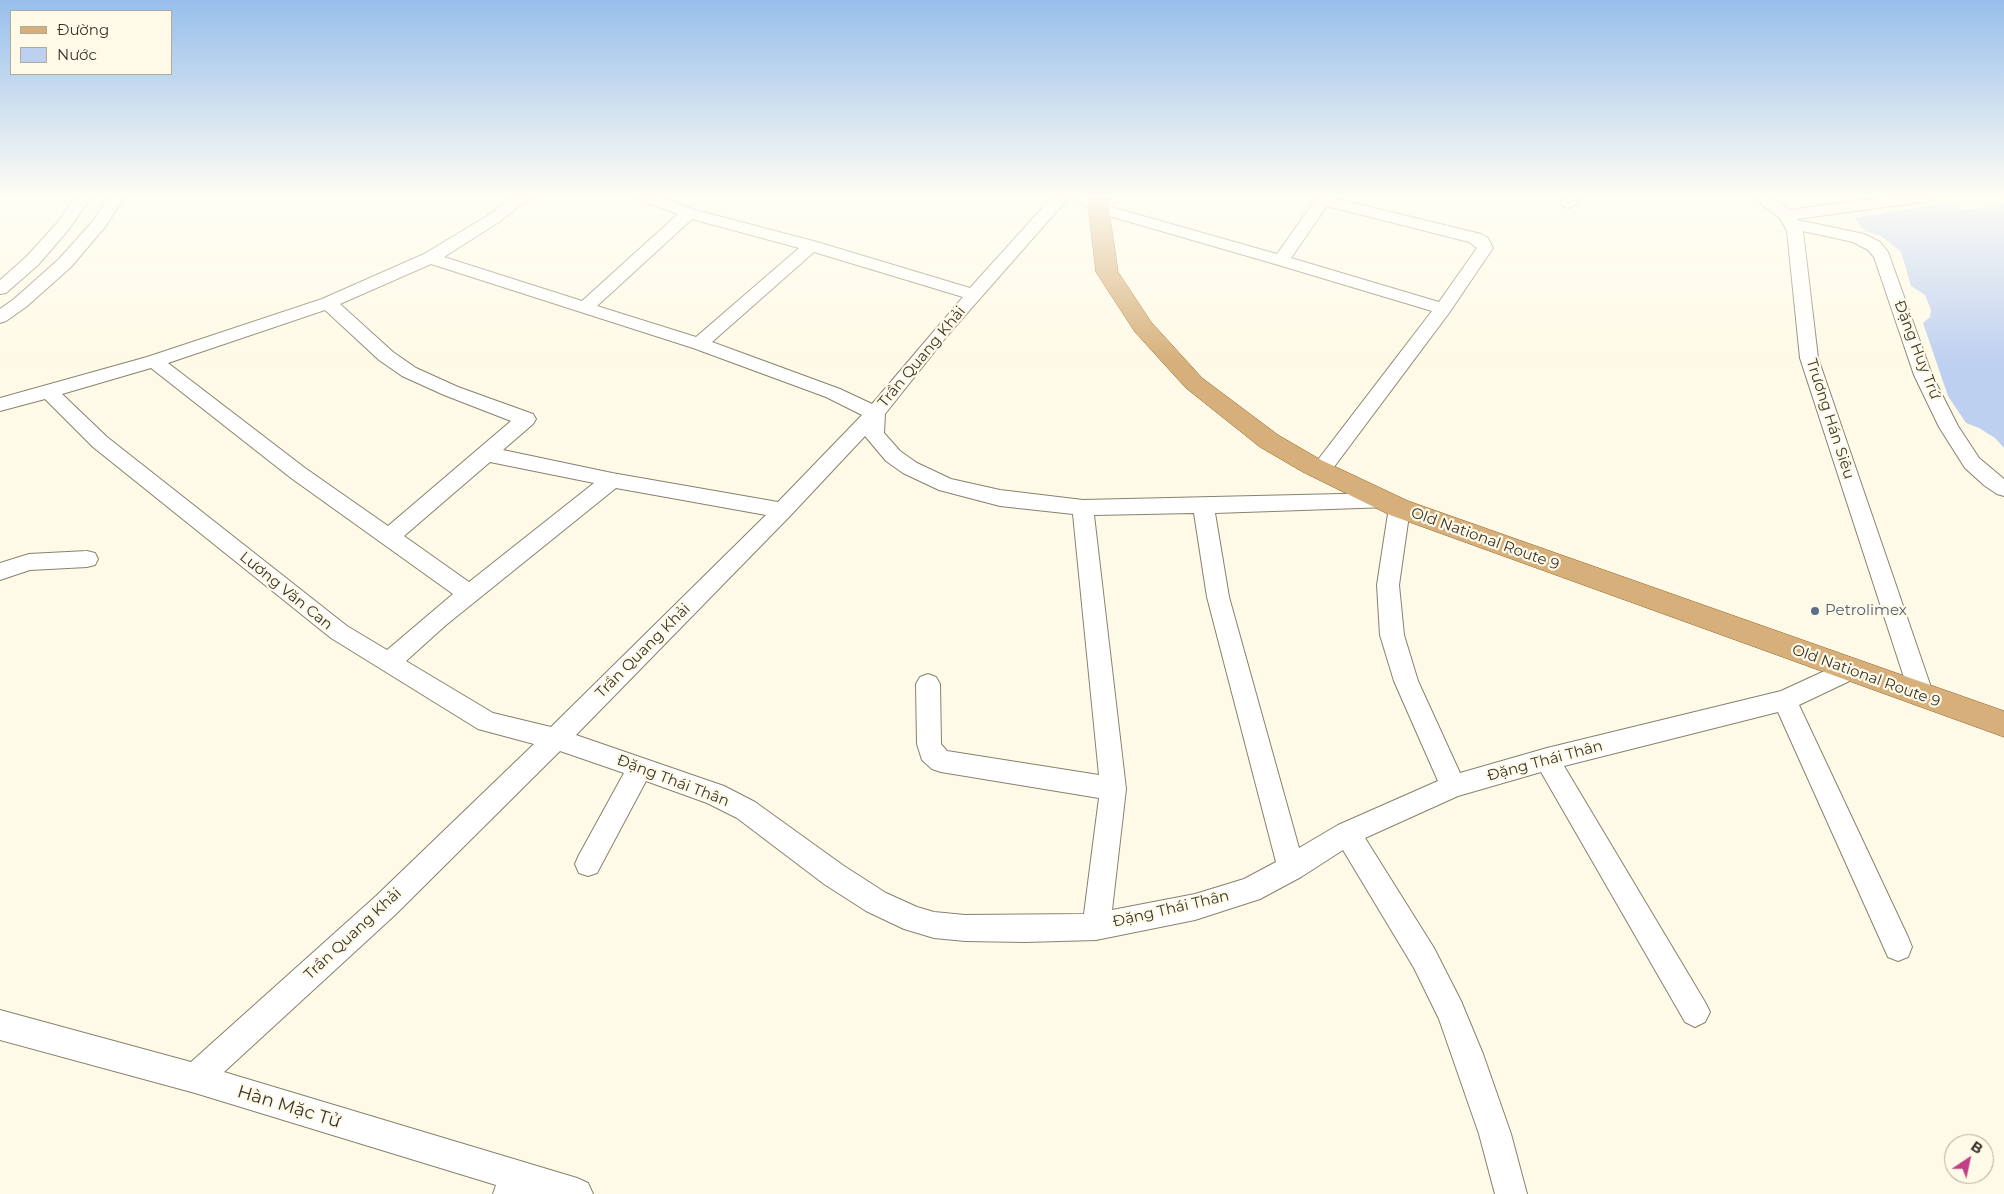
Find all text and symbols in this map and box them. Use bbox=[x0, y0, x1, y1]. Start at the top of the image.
legend bbox=[10, 10, 172, 75]
text: Đường bbox=[57, 20, 109, 39]
text: Nước bbox=[57, 45, 97, 64]
street label: Đặng Huy Trứ bbox=[1890, 298, 1944, 402]
street label: Trần Quang Khải bbox=[875, 303, 969, 411]
street label: Trương Hán Siêu bbox=[1802, 357, 1858, 481]
street label: Old National Route 9 bbox=[1408, 504, 1562, 574]
street label: Lương Văn Can bbox=[236, 548, 336, 634]
street label: Trần Quang Khải bbox=[592, 600, 694, 702]
place label: Petrolimex bbox=[1825, 602, 1907, 620]
marker: Petrolimex bbox=[1809, 605, 1821, 617]
street label: Old National Route 9 bbox=[1789, 641, 1943, 711]
street label: Đặng Thái Thân bbox=[1485, 737, 1605, 785]
street label: Đặng Thái Thân bbox=[614, 751, 732, 811]
street label: Trần Quang Khải bbox=[301, 884, 405, 984]
street label: Đặng Thái Thân bbox=[1111, 887, 1231, 931]
street label: Hàn Mặc Tử bbox=[235, 1081, 343, 1133]
north arrow bbox=[1944, 1134, 1994, 1184]
text: B bbox=[1967, 1137, 1986, 1158]

